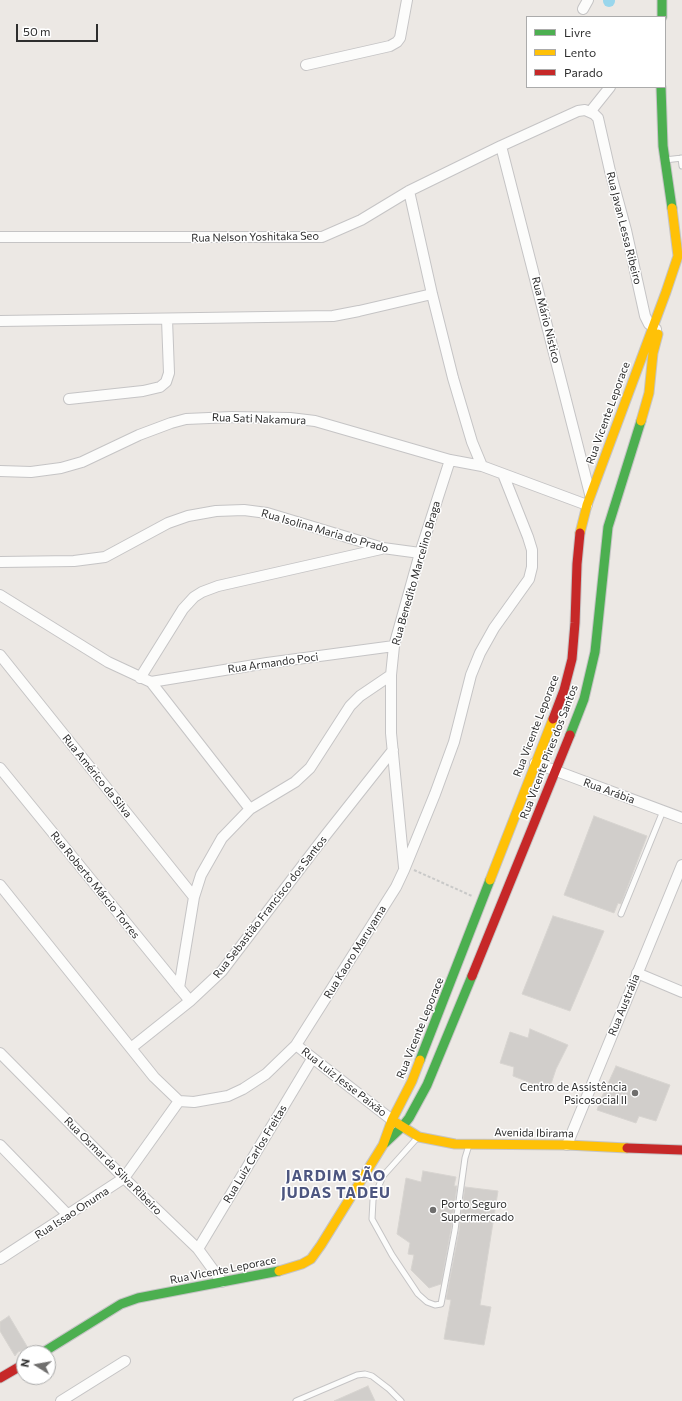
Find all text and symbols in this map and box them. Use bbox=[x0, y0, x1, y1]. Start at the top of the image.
scale bar bbox=[18, 16, 100, 42]
legend bbox=[526, 16, 666, 88]
text: 50 m bbox=[23, 24, 51, 38]
text: Livre bbox=[564, 25, 591, 39]
text: Lento bbox=[564, 45, 596, 59]
text: Parado bbox=[564, 65, 603, 79]
street label: Rua Javan Lessa Ribeiro bbox=[604, 170, 644, 286]
street label: Rua Nelson Yoshitaka Seo bbox=[191, 229, 319, 245]
street label: Rua Mário Nistico bbox=[529, 275, 563, 365]
street label: Rua Vicente Leporace bbox=[583, 360, 633, 466]
street label: Rua Sati Nakamura bbox=[212, 411, 306, 427]
street label: Rua Benedito Marcelino Braga bbox=[389, 499, 443, 647]
street label: Rua Isolina Maria do Prado bbox=[260, 506, 390, 556]
street label: Rua Armando Poci bbox=[227, 650, 319, 676]
street label: Rua Vicente Leporace bbox=[510, 673, 562, 779]
street label: Rua Vicente Pires dos Santos bbox=[517, 683, 581, 821]
street label: Rua Américo da Silva bbox=[59, 732, 135, 820]
street label: Rua Arábia bbox=[581, 776, 637, 806]
street label: Rua Roberto Márcio Torres bbox=[48, 829, 142, 941]
street label: Rua Sebastião Francisco dos Santos bbox=[210, 833, 330, 981]
street label: Rua Kaoro Maruyama bbox=[321, 903, 389, 1001]
street label: Rua Austrália bbox=[606, 972, 642, 1038]
street label: Rua Vicente Leporace bbox=[394, 975, 446, 1081]
street label: Rua Luiz Jesse Paixão bbox=[299, 1045, 389, 1119]
place label: Centro de Assistência Psicosocial II bbox=[520, 1080, 627, 1106]
marker: Centro de Assistência Psicosocial II bbox=[630, 1088, 640, 1098]
street label: Rua Luiz Carlos Freitas bbox=[220, 1102, 290, 1206]
street label: Rua Osmar da Silva Ribeiro bbox=[61, 1114, 165, 1218]
street label: Avenida Ibirama bbox=[494, 1126, 574, 1140]
district label: JARDIM SÃO JUDAS TADEU bbox=[281, 1167, 391, 1202]
street label: Rua Issao Onuma bbox=[33, 1184, 111, 1242]
place label: Porto Seguro Supermercado bbox=[441, 1197, 514, 1223]
marker: Porto Seguro Supermercado bbox=[428, 1205, 438, 1215]
street label: Rua Vicente Leporace bbox=[169, 1253, 277, 1287]
north arrow bbox=[16, 1345, 56, 1385]
text: N bbox=[18, 1358, 32, 1368]

